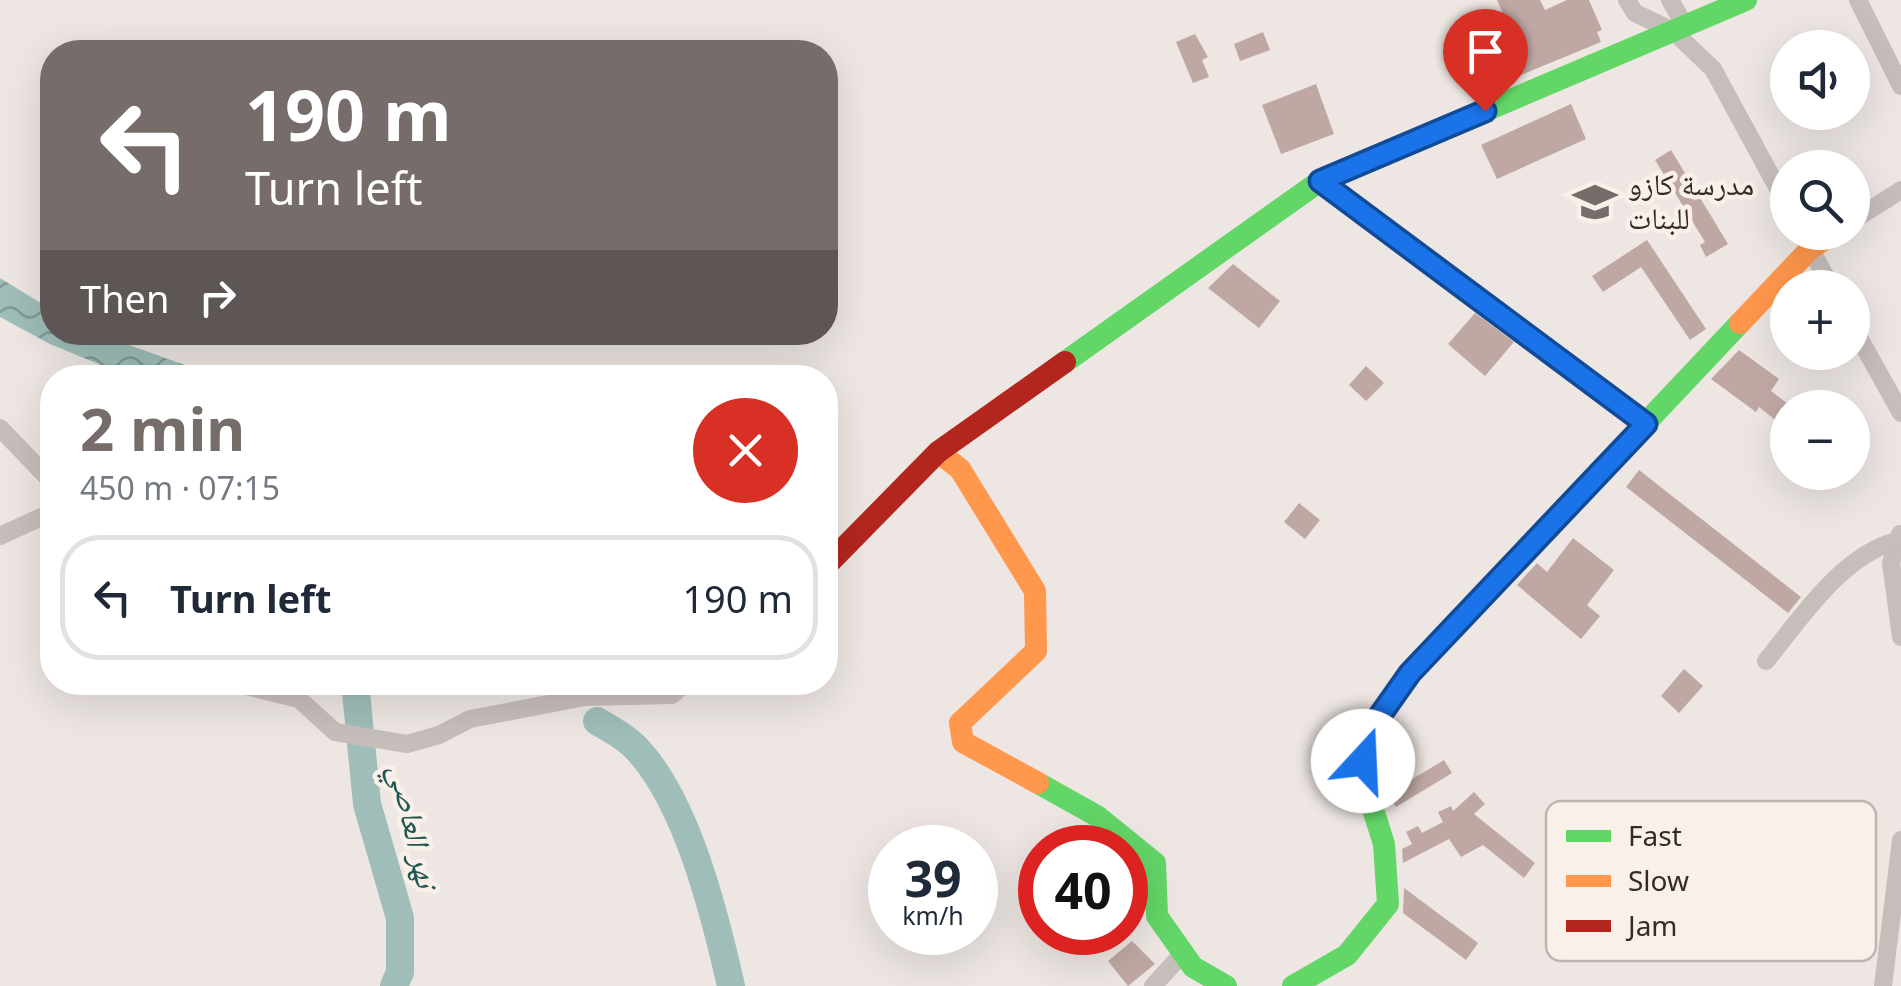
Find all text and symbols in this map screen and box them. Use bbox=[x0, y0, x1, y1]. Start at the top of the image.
pin bbox=[1443, 9, 1528, 112]
icon: arrive bbox=[1458, 24, 1513, 79]
map controls bbox=[1770, 30, 1870, 490]
button: sound bbox=[1770, 30, 1870, 130]
text: 190 m bbox=[245, 66, 452, 162]
icon: left bbox=[80, 80, 210, 210]
button: search bbox=[1770, 150, 1870, 250]
text: Turn left bbox=[245, 157, 422, 218]
place label: مدرسة كازو للبنات bbox=[1628, 163, 1754, 238]
school or university icon: مدرسة كازو للبنات bbox=[1571, 178, 1619, 226]
icon: right bbox=[190, 270, 245, 325]
button: + bbox=[1770, 270, 1870, 370]
text: Then bbox=[80, 272, 170, 324]
text: 2 min bbox=[80, 387, 245, 469]
button: − bbox=[1770, 390, 1870, 490]
button: close bbox=[693, 398, 798, 503]
text: 450 m · 07:15 bbox=[80, 466, 280, 509]
icon: left bbox=[85, 570, 140, 625]
text: Turn left bbox=[170, 572, 332, 624]
text: 190 m bbox=[682, 572, 793, 624]
position arrow bbox=[1311, 709, 1415, 813]
water label: نهر العاصي bbox=[375, 760, 451, 897]
legend bbox=[1546, 801, 1876, 961]
text: Fast bbox=[1628, 816, 1682, 854]
speed limit sign: 40 bbox=[1018, 825, 1148, 955]
text: 39 bbox=[904, 844, 962, 912]
text: Slow bbox=[1628, 861, 1689, 899]
text: km/h bbox=[902, 898, 964, 932]
text: Jam bbox=[1625, 906, 1678, 944]

